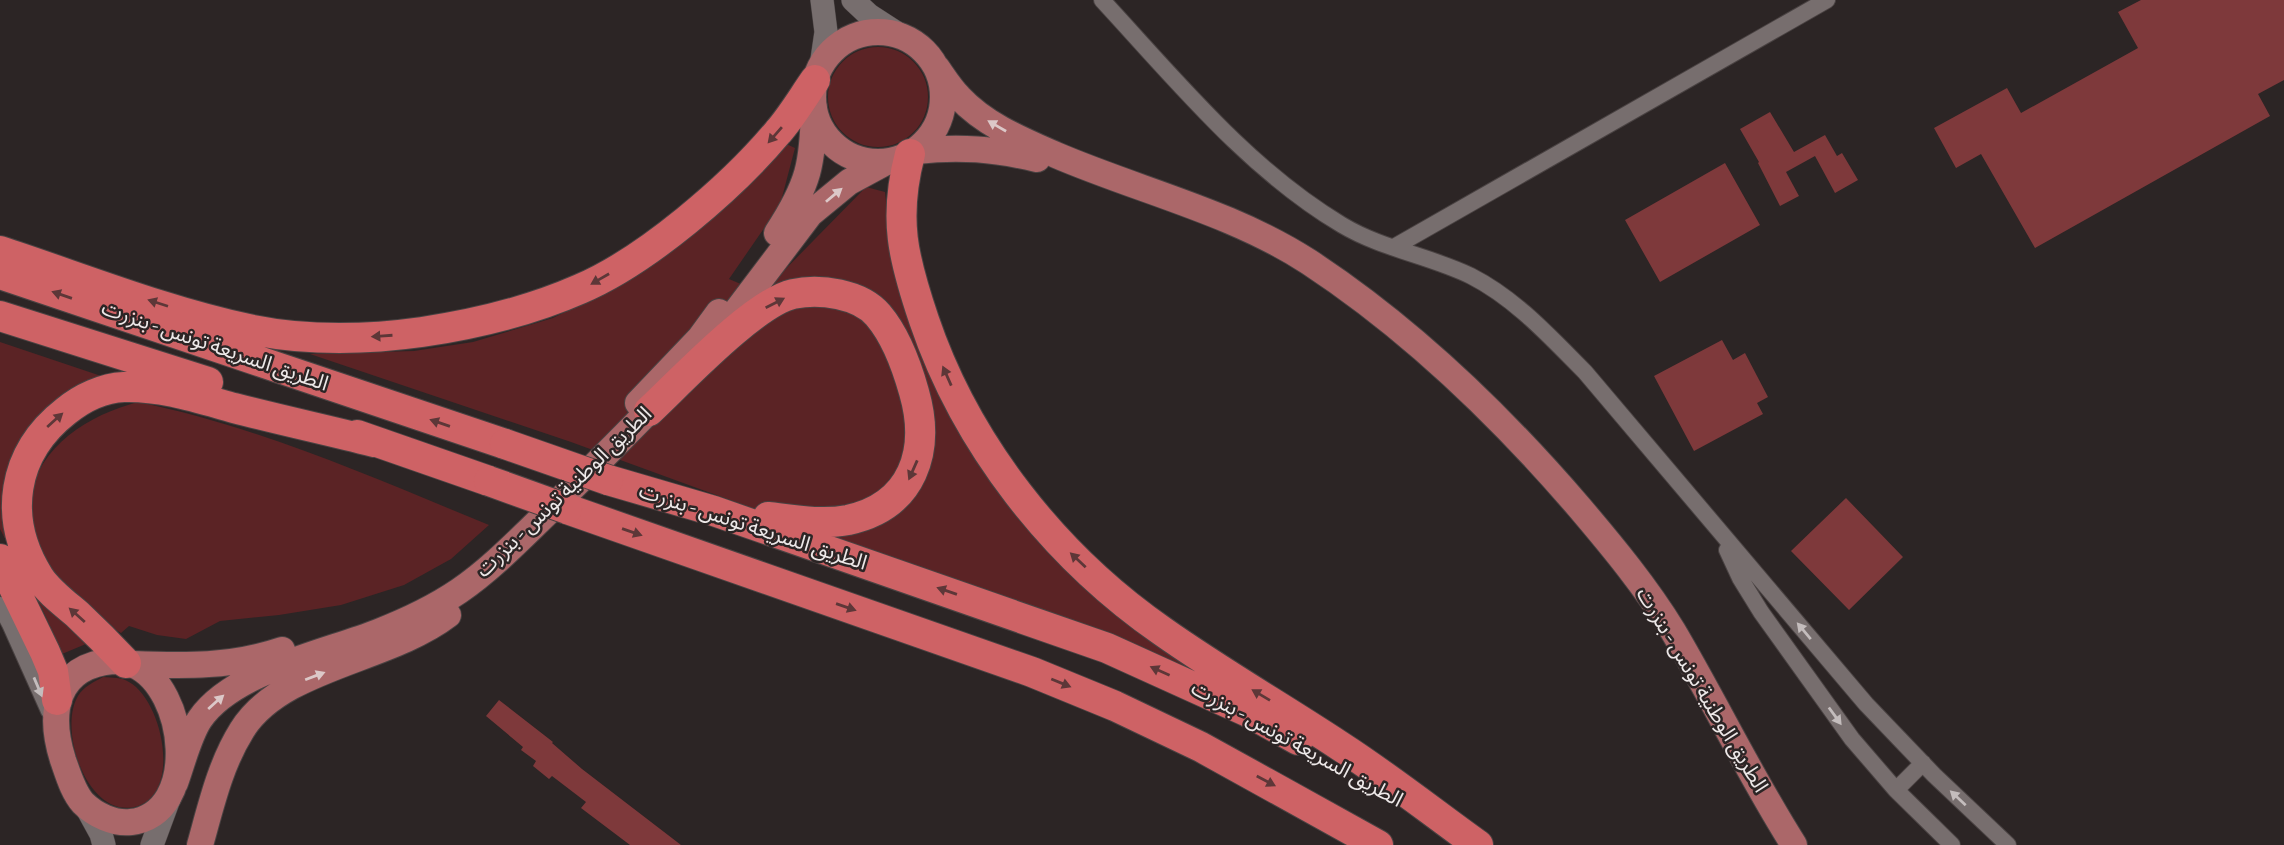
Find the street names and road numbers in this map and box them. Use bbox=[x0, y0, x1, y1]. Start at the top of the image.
street label: الطريق السريعة تونس - بنزرت bbox=[98, 297, 331, 397]
street label: الطريق الوطنية تونس - بنزرت bbox=[472, 403, 657, 582]
street label: الطريق السريعة تونس - بنزرت bbox=[636, 480, 870, 576]
street label: الطريق الوطنية تونس - بنزرت bbox=[1631, 584, 1771, 797]
street label: الطريق السريعة تونس - بنزرت bbox=[1187, 677, 1406, 813]

